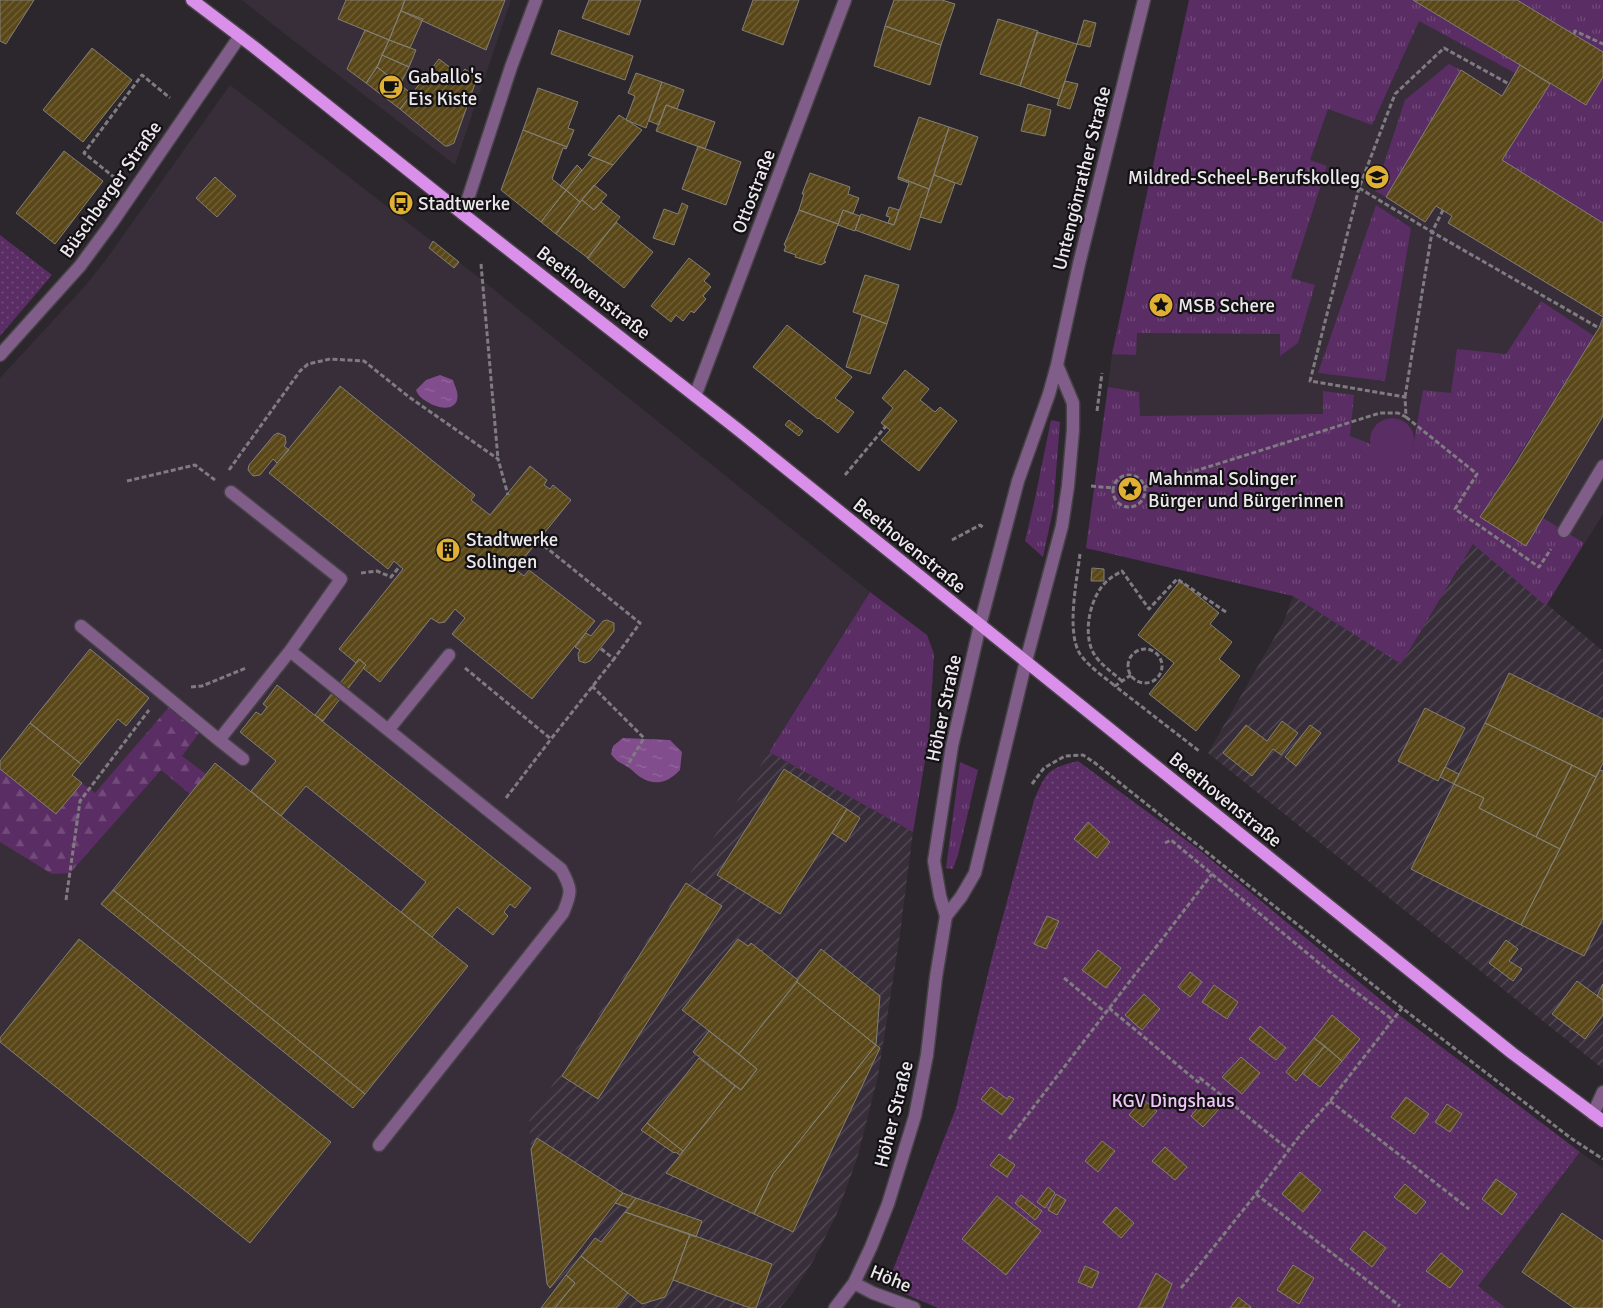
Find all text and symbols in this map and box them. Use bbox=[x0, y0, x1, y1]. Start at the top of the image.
place label: Gaballo's Eis Kiste bbox=[408, 65, 482, 111]
cafe icon: Gaballo's Eis Kiste bbox=[378, 74, 404, 100]
street label: Untengönrather Straße bbox=[1047, 84, 1116, 273]
street label: Büschberger Straße bbox=[55, 116, 167, 263]
street label: Ottostraße bbox=[727, 146, 781, 237]
school or university icon: Mildred-Scheel-Berufskolleg bbox=[1364, 164, 1390, 190]
place label: Mildred-Scheel-Berufskolleg bbox=[1128, 166, 1360, 190]
bus stop icon: Stadtwerke bbox=[388, 190, 414, 216]
place label: Stadtwerke bbox=[418, 192, 510, 216]
street label: Beethovenstraße bbox=[531, 241, 655, 345]
place icon: MSB Schere bbox=[1148, 292, 1174, 318]
place label: MSB Schere bbox=[1178, 294, 1275, 318]
place label: Mahnmal Solinger Bürger und Bürgerinnen bbox=[1148, 467, 1344, 513]
place icon: Mahnmal Solinger Bürger und Bürgerinnen bbox=[1117, 476, 1143, 502]
street label: Beethovenstraße bbox=[848, 493, 971, 599]
place label: Stadtwerke Solingen bbox=[466, 528, 558, 574]
building icon: Stadtwerke Solingen bbox=[435, 537, 461, 563]
street label: Höher Straße bbox=[921, 652, 967, 764]
street label: Beethovenstraße bbox=[1164, 747, 1287, 853]
street label: Höher Straße bbox=[869, 1059, 919, 1170]
park label: KGV Dingshaus bbox=[1111, 1089, 1235, 1113]
street label: Höhe bbox=[866, 1260, 915, 1298]

